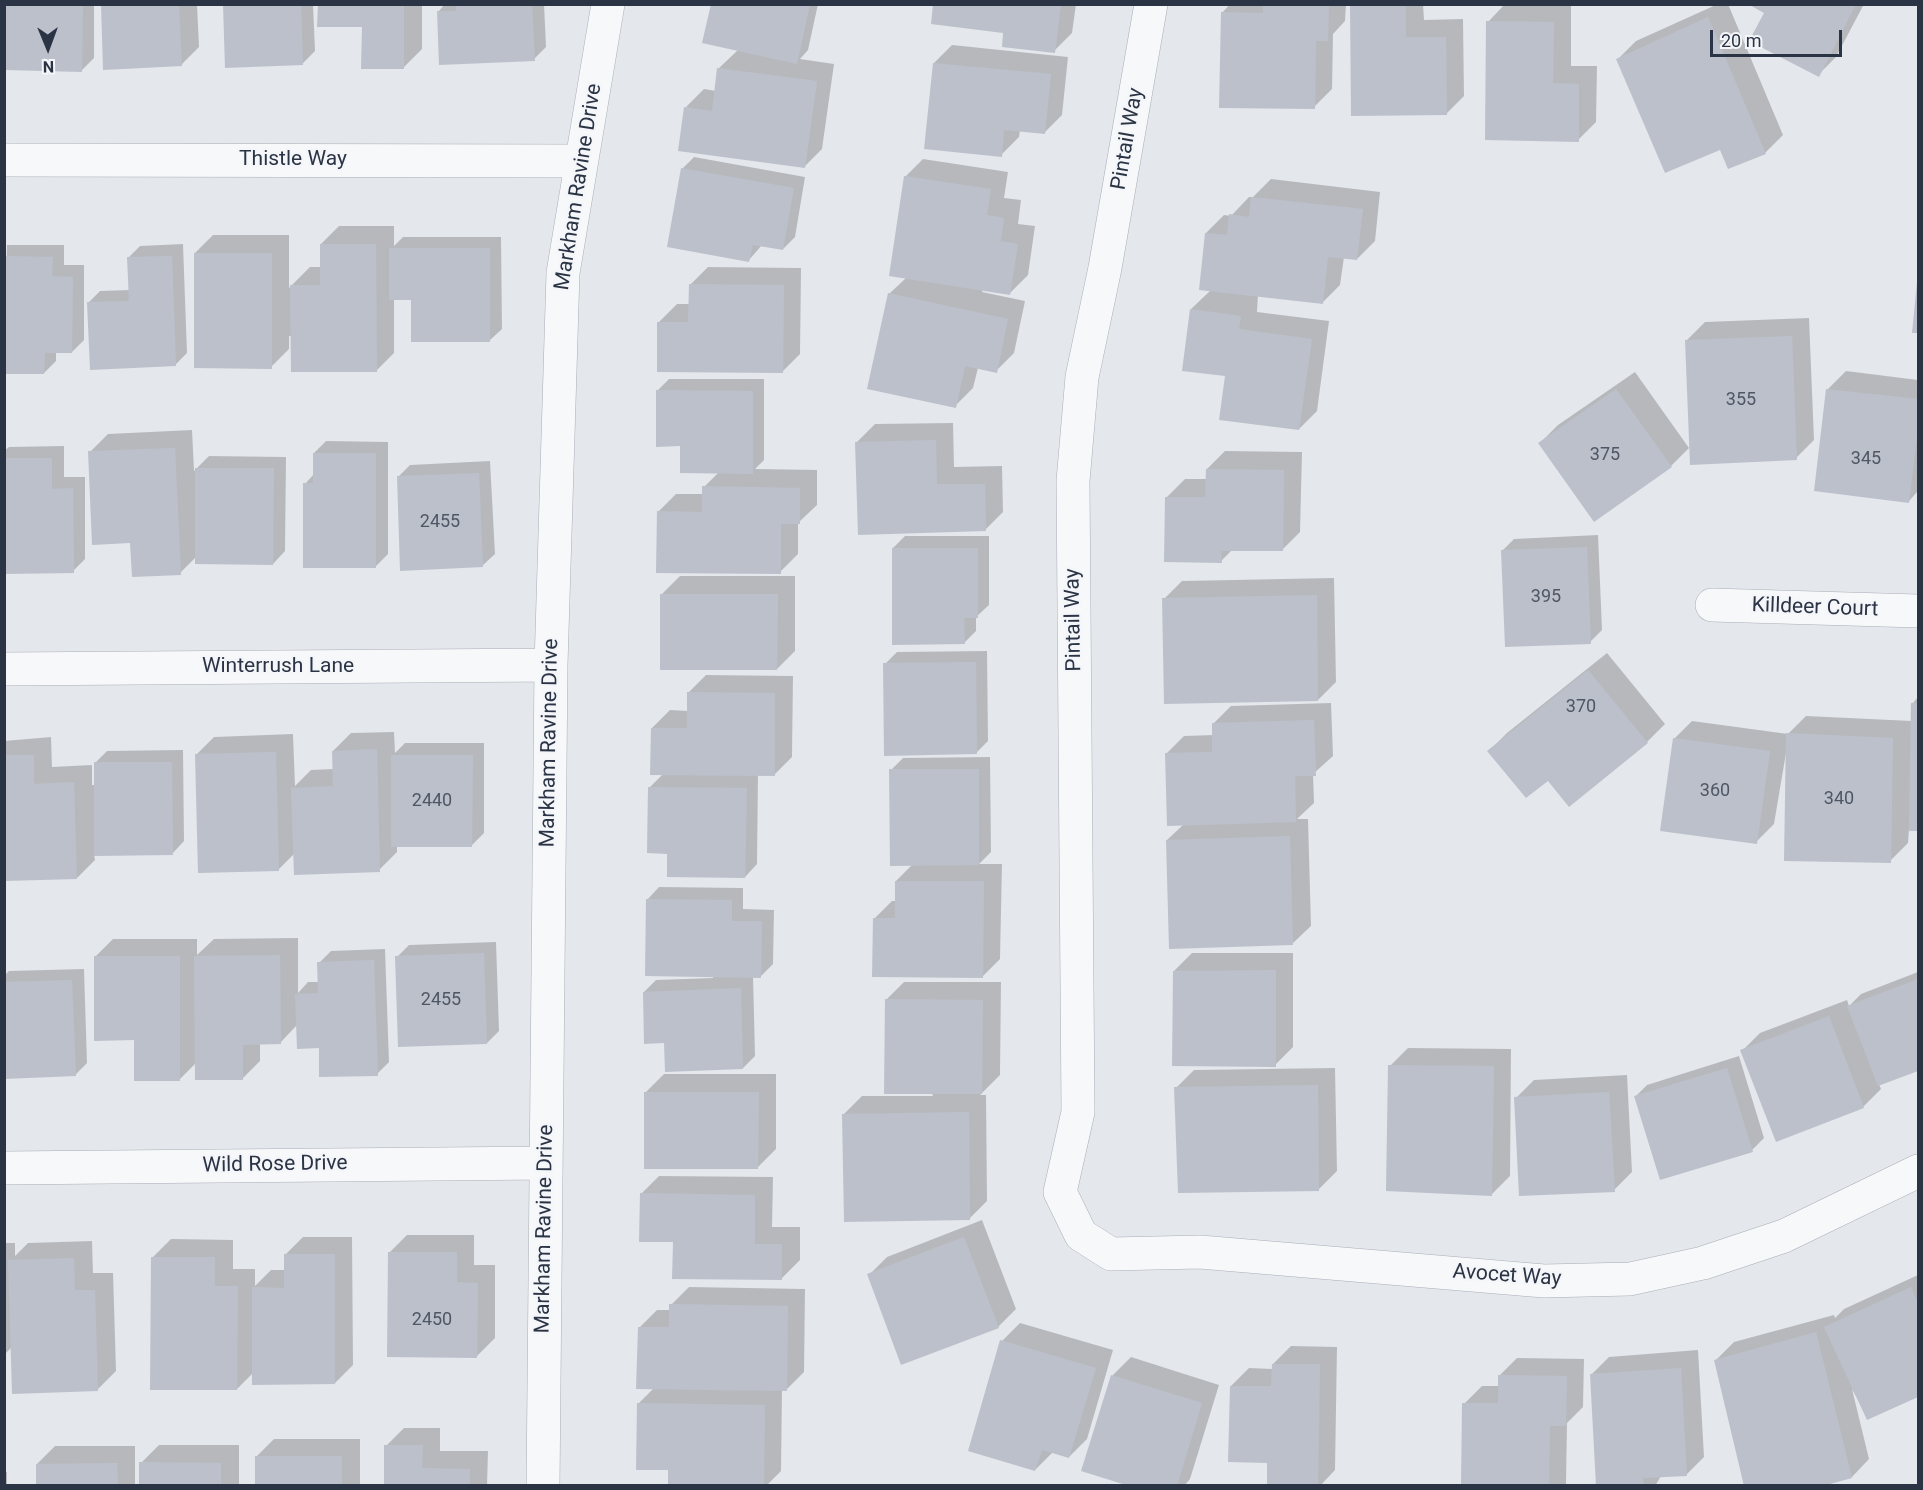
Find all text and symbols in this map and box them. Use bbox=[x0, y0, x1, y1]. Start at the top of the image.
north arrow bbox=[18, 18, 78, 78]
scale bar bbox=[1713, 18, 1845, 56]
text: 20 m bbox=[1721, 30, 1761, 51]
text: N bbox=[43, 57, 54, 76]
street label: Markham Ravine Drive bbox=[550, 82, 608, 292]
street label: Pintail Way bbox=[1107, 86, 1149, 192]
street label: Thistle Way bbox=[239, 147, 347, 173]
house number: 355 bbox=[1726, 389, 1756, 411]
house number: 375 bbox=[1590, 444, 1620, 466]
house number: 345 bbox=[1851, 448, 1881, 470]
house number: 2455 bbox=[420, 511, 460, 533]
street label: Pintail Way bbox=[1061, 568, 1087, 672]
house number: 395 bbox=[1531, 586, 1561, 608]
street label: Killdeer Court bbox=[1751, 593, 1879, 623]
street label: Markham Ravine Drive bbox=[536, 638, 564, 848]
street label: Winterrush Lane bbox=[202, 654, 354, 680]
house number: 370 bbox=[1566, 696, 1596, 718]
house number: 360 bbox=[1700, 780, 1730, 802]
house number: 340 bbox=[1824, 788, 1854, 810]
house number: 2440 bbox=[412, 790, 452, 812]
house number: 2455 bbox=[421, 989, 461, 1011]
street label: Markham Ravine Drive bbox=[531, 1124, 559, 1334]
street label: Wild Rose Drive bbox=[202, 1151, 348, 1179]
street label: Avocet Way bbox=[1452, 1260, 1562, 1292]
house number: 2450 bbox=[412, 1309, 452, 1331]

